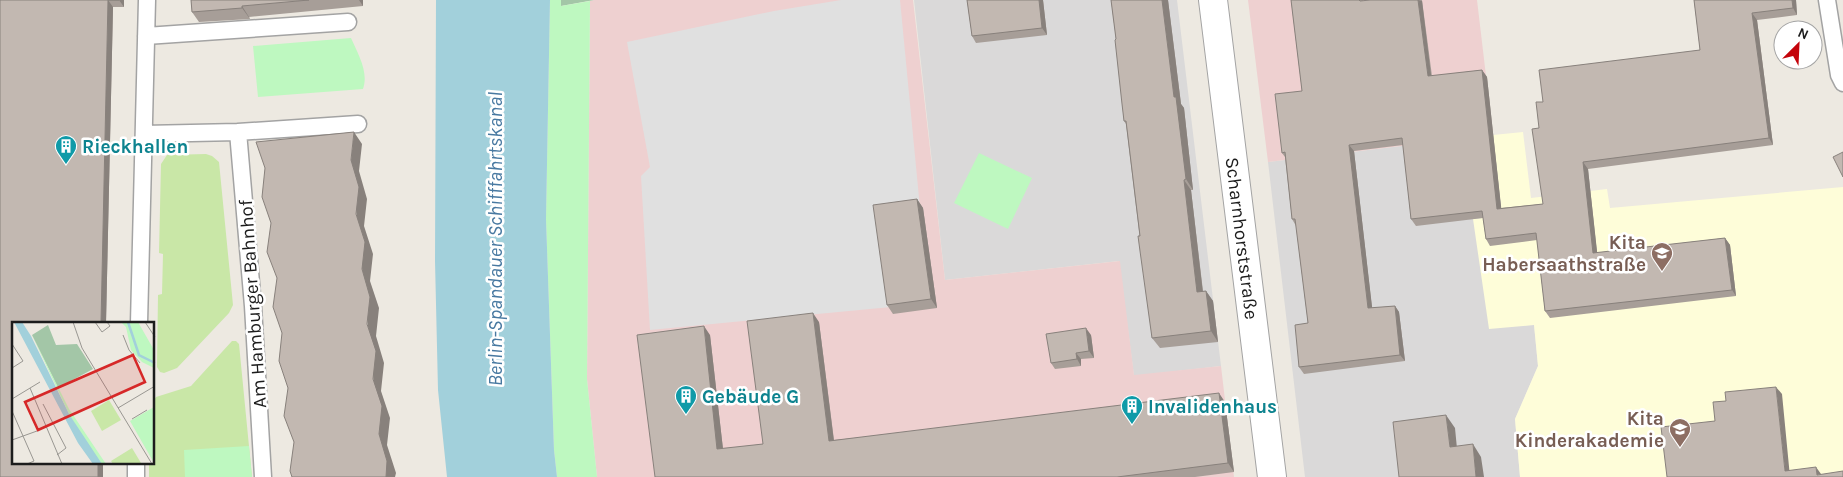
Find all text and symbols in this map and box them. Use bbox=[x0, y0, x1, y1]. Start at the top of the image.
north arrow bbox=[1773, 20, 1823, 70]
text: N bbox=[1795, 24, 1811, 43]
water label: Berlin-Spandauer Schifffahrtskanal bbox=[484, 92, 507, 386]
building icon: Rieckhallen bbox=[54, 134, 78, 165]
place label: Rieckhallen bbox=[82, 136, 188, 158]
street label: Scharnhorststraße bbox=[1221, 156, 1262, 321]
street label: Am Hamburger Bahnhof bbox=[235, 198, 271, 409]
place label: Kita Habersaathstraße bbox=[1482, 232, 1646, 276]
school or university icon: Kita Habersaathstraße bbox=[1650, 241, 1674, 272]
inset map bbox=[12, 322, 155, 464]
building icon: Gebäude G bbox=[674, 384, 698, 415]
place label: Gebäude G bbox=[702, 386, 799, 408]
building icon: Invalidenhaus bbox=[1120, 394, 1144, 425]
place label: Invalidenhaus bbox=[1148, 396, 1277, 418]
place label: Kita Kinderakademie bbox=[1515, 408, 1664, 452]
school or university icon: Kita Kinderakademie bbox=[1668, 417, 1692, 448]

